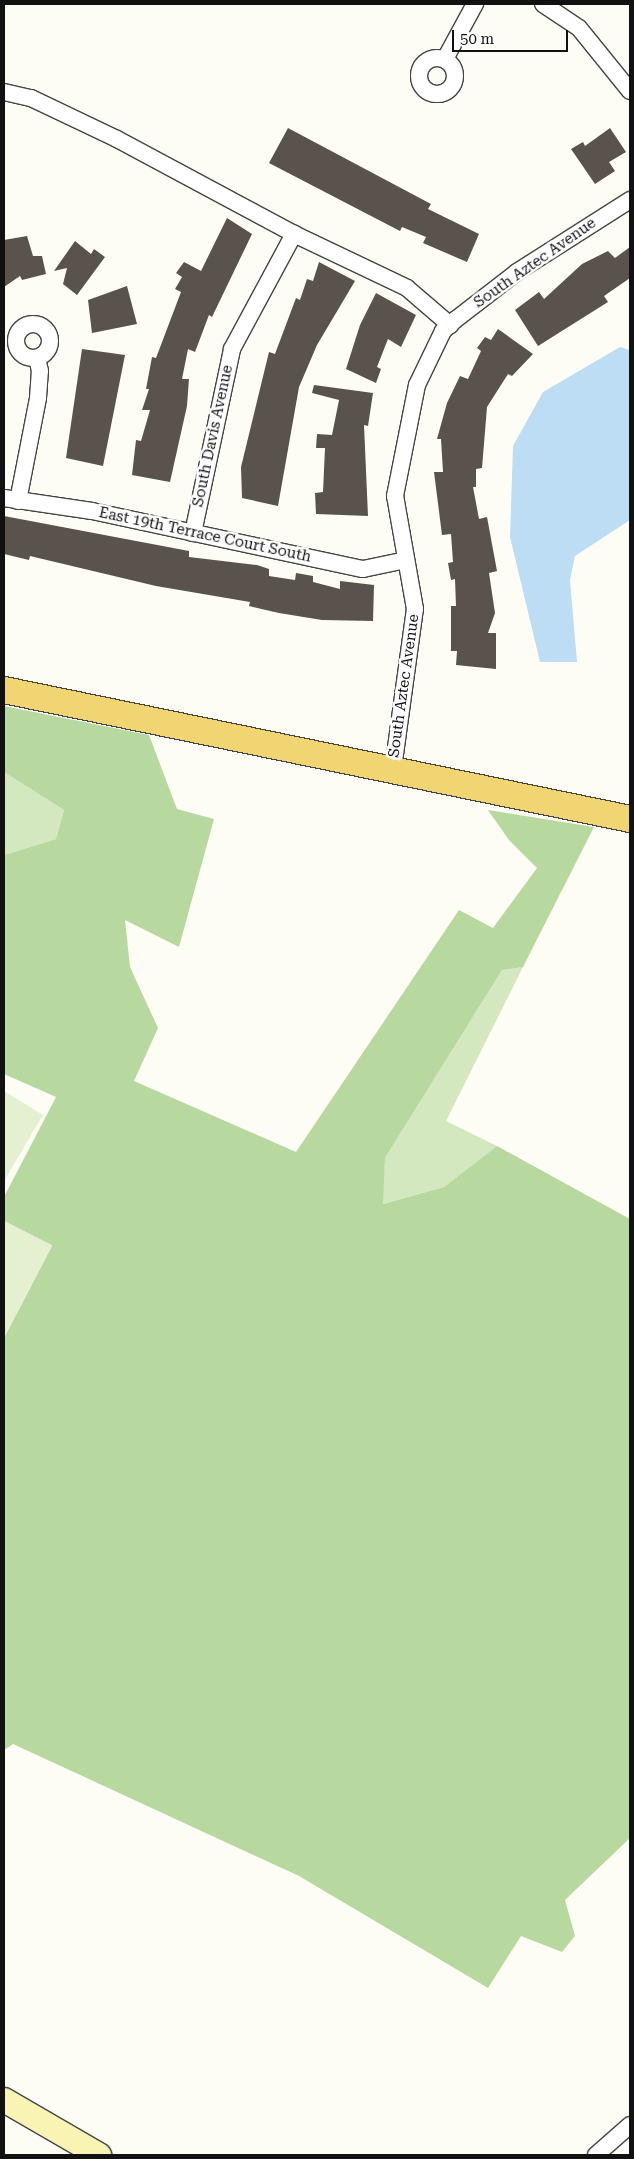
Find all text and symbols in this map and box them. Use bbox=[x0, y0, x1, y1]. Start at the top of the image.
scale bar bbox=[454, 20, 570, 52]
text: 50 m bbox=[460, 30, 494, 48]
street label: South Aztec Avenue bbox=[471, 214, 599, 312]
street label: South Davis Avenue bbox=[189, 363, 237, 509]
street label: East 19th Terrace Court South bbox=[97, 504, 313, 566]
street label: South Aztec Avenue bbox=[385, 613, 423, 759]

